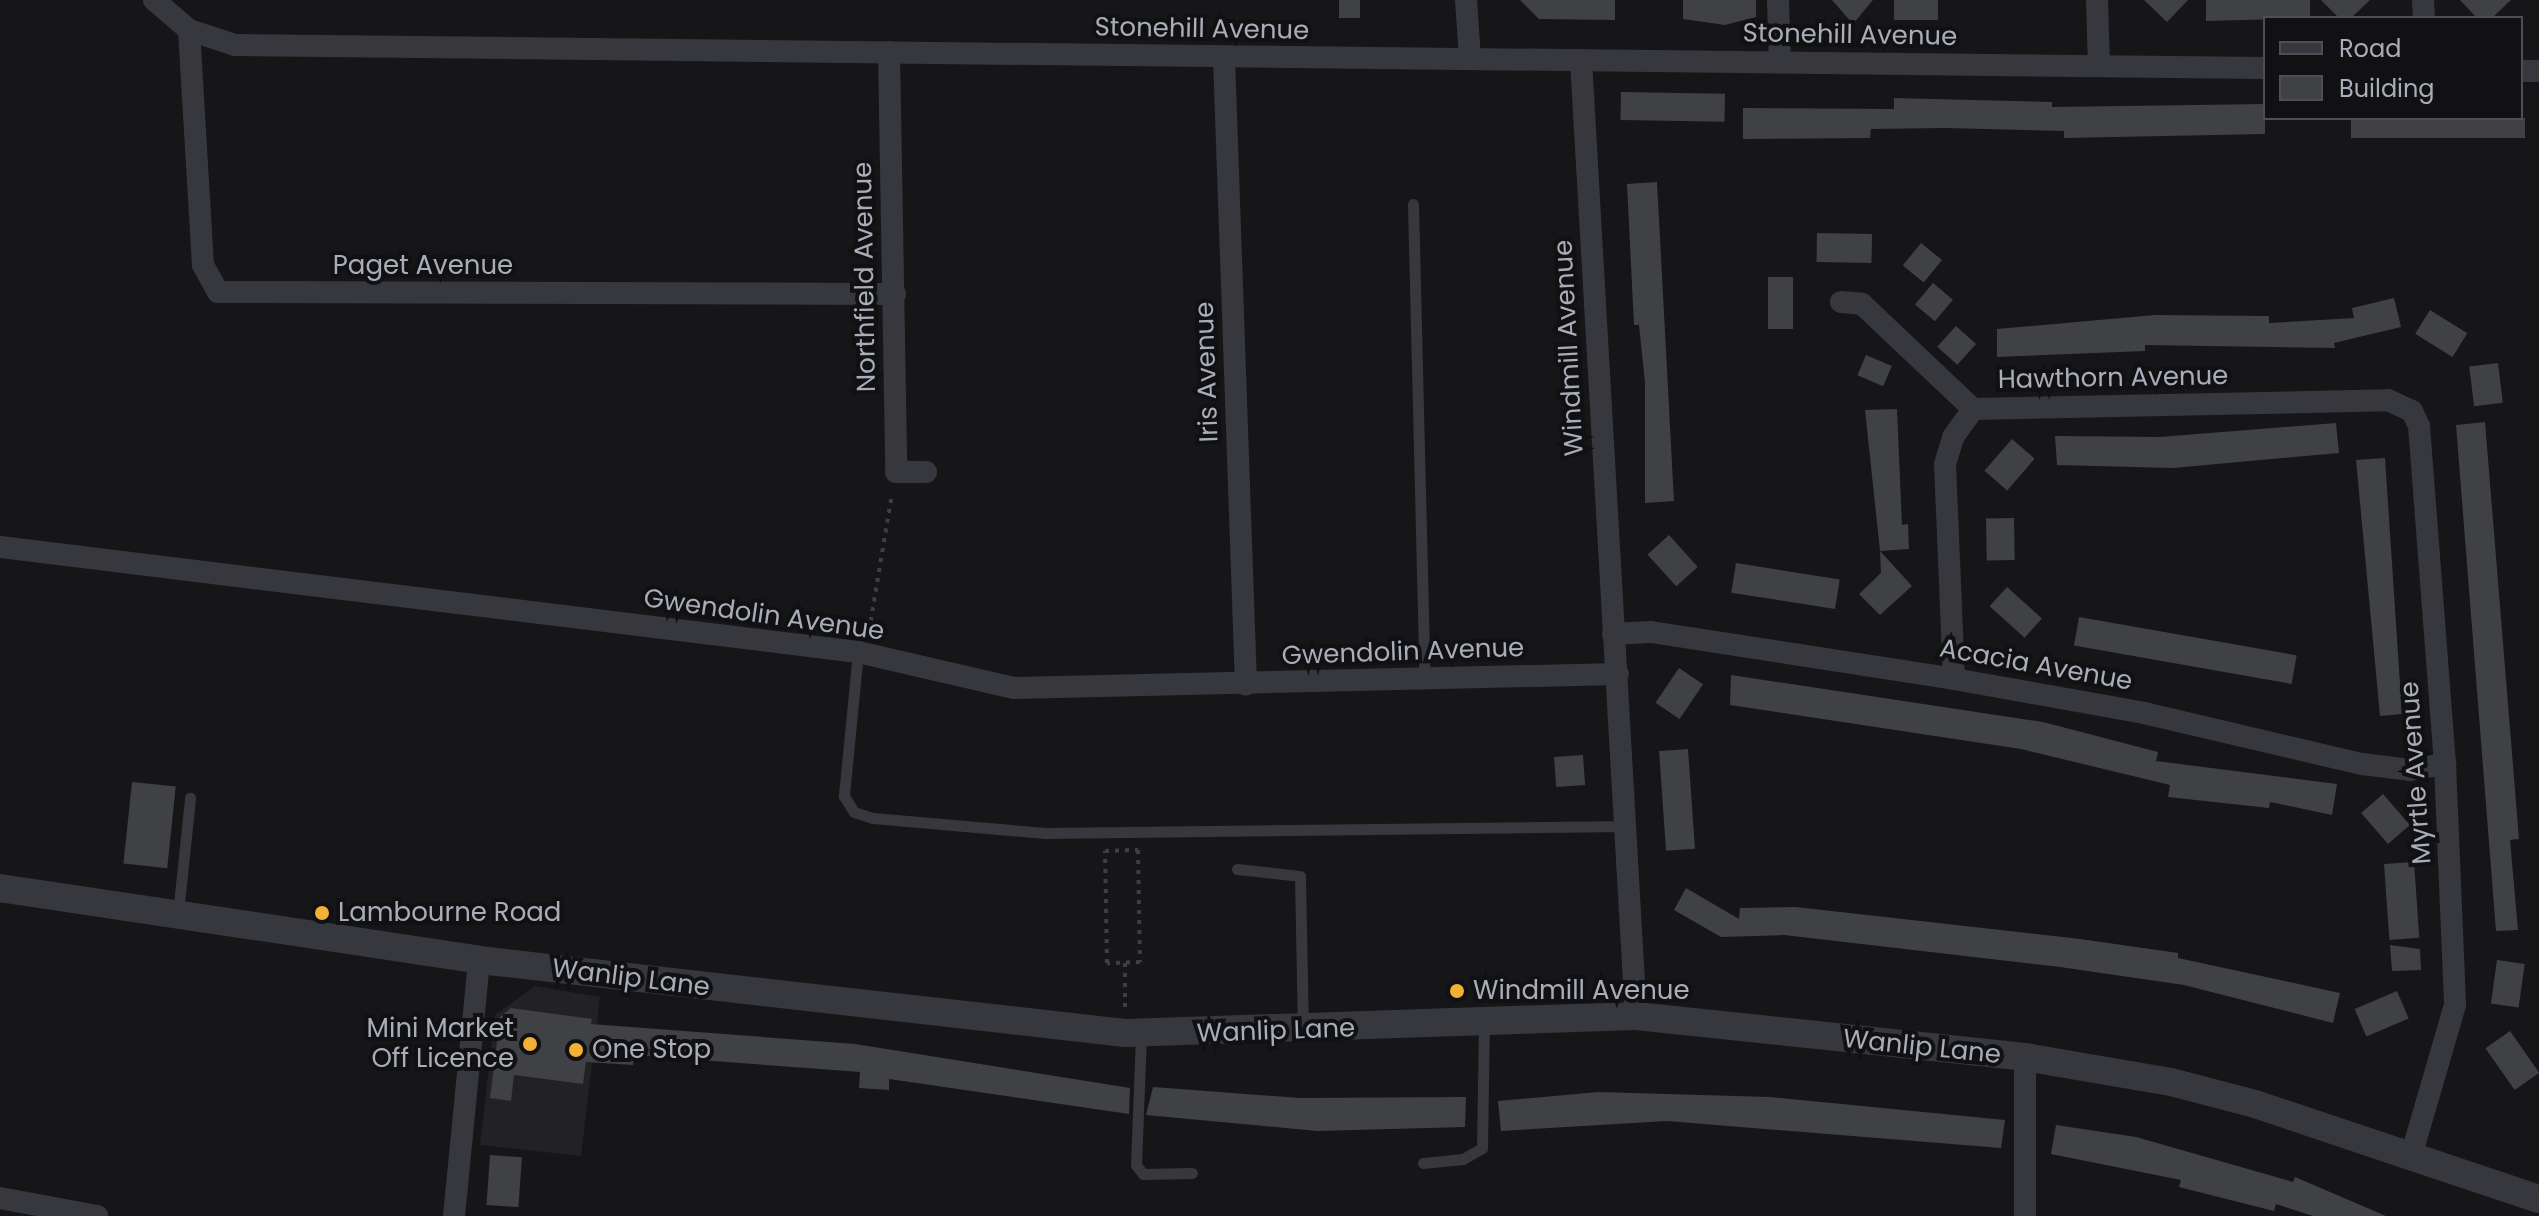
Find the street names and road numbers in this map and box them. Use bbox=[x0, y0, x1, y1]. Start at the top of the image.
street label: Stonehill Avenue bbox=[1094, 12, 1310, 46]
street label: Stonehill Avenue bbox=[1742, 18, 1958, 52]
street label: Northfield Avenue bbox=[847, 162, 883, 392]
street label: Windmill Avenue bbox=[1548, 239, 1590, 457]
street label: Paget Avenue bbox=[333, 250, 513, 282]
street label: Iris Avenue bbox=[1189, 301, 1225, 443]
street label: Hawthorn Avenue bbox=[1997, 360, 2229, 396]
street label: Gwendolin Avenue bbox=[642, 583, 886, 647]
street label: Gwendolin Avenue bbox=[1281, 632, 1525, 672]
street label: Acacia Avenue bbox=[1937, 633, 2135, 697]
street label: Myrtle Avenue bbox=[2394, 680, 2438, 866]
street label: Wanlip Lane bbox=[550, 953, 712, 1003]
street label: Wanlip Lane bbox=[1196, 1013, 1356, 1049]
street label: Wanlip Lane bbox=[1842, 1023, 2002, 1071]

